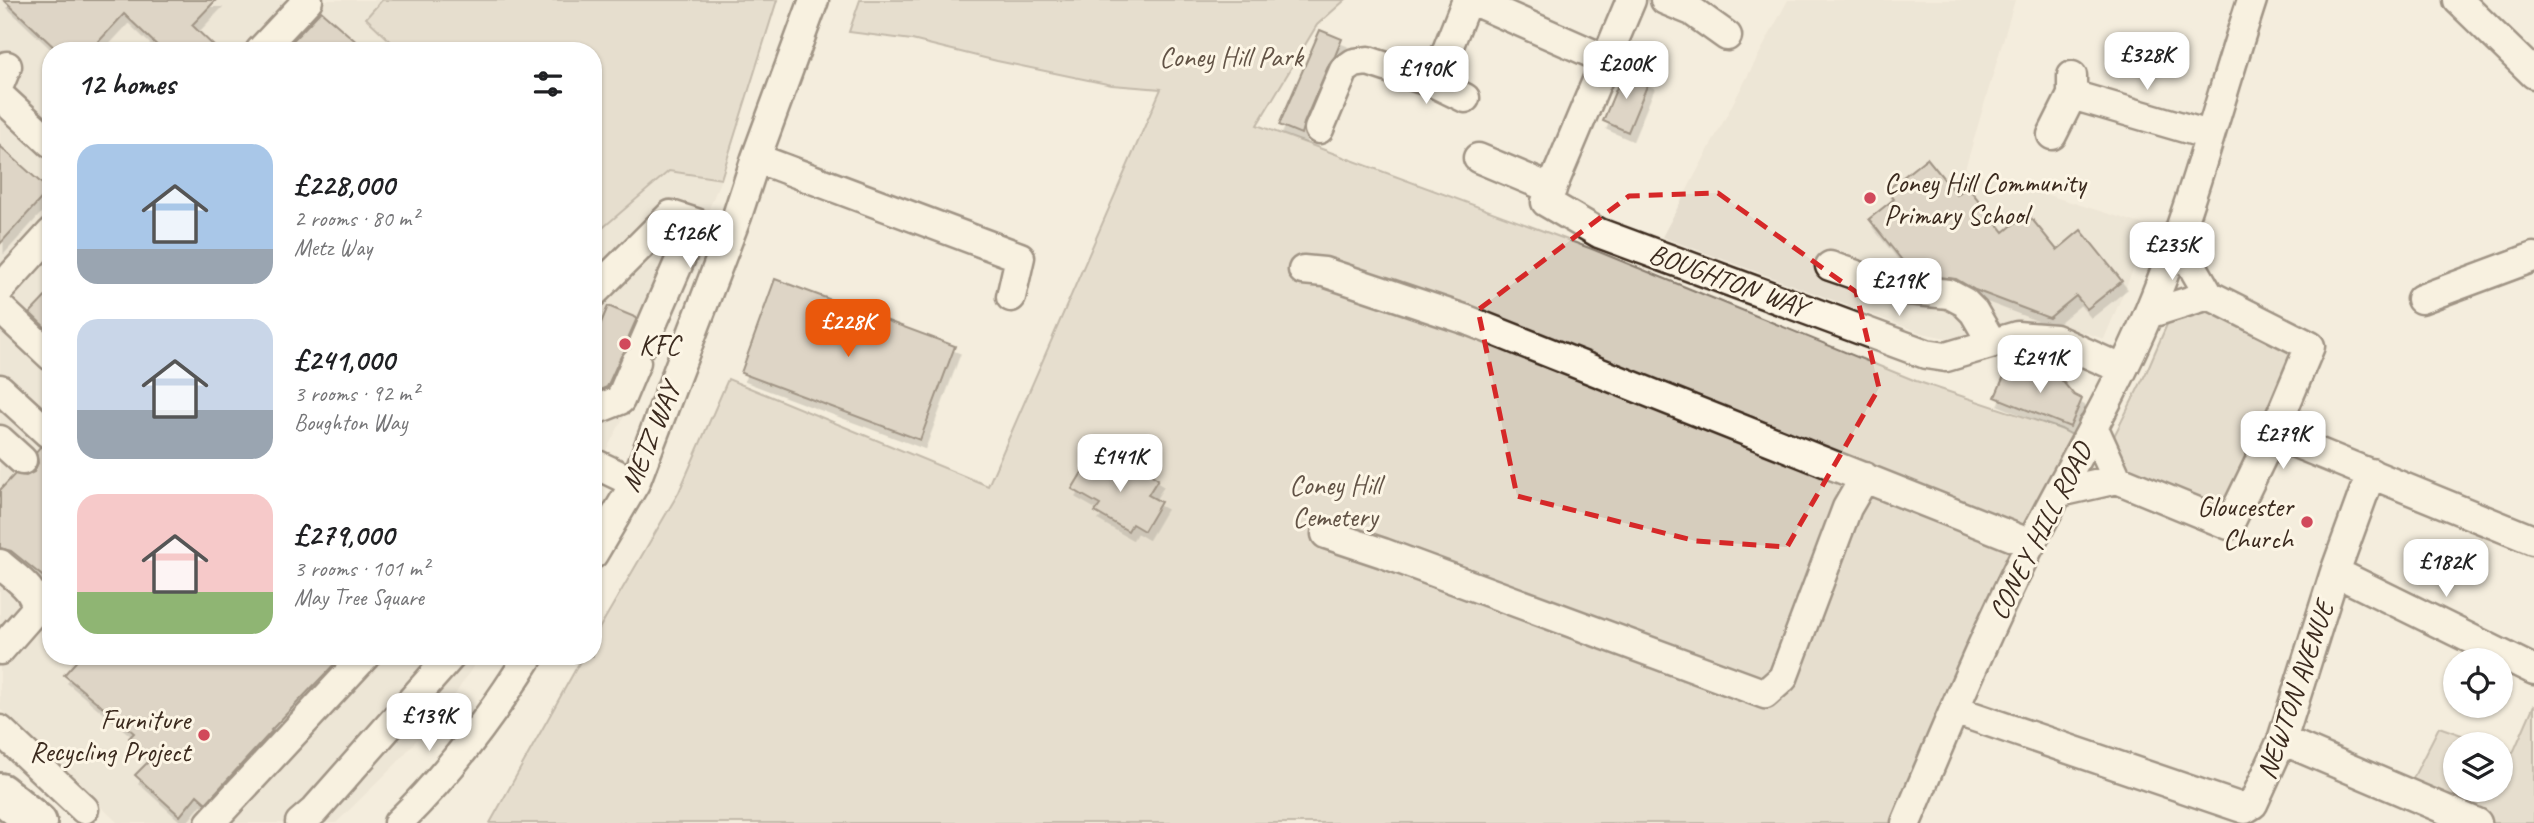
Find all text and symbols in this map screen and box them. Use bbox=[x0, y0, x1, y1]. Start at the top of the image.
pin: £328K bbox=[2098, 32, 2196, 92]
park label: Coney Hill Park bbox=[1159, 39, 1304, 74]
text: £328K bbox=[2120, 40, 2174, 69]
pin: £200K bbox=[1577, 42, 1675, 101]
pin: £190K bbox=[1377, 46, 1475, 106]
text: £200K bbox=[1599, 49, 1653, 78]
text: £190K bbox=[1400, 54, 1452, 83]
text: 12 homes bbox=[77, 65, 175, 103]
icon: filters bbox=[529, 65, 567, 103]
place label: Coney Hill Community Primary School bbox=[1884, 165, 2088, 232]
text: £228,000 bbox=[294, 166, 394, 204]
icon: home bbox=[133, 172, 217, 256]
marker: Coney Hill Community Primary School bbox=[1862, 190, 1878, 206]
text: 2 rooms · 80 m² bbox=[294, 204, 418, 233]
pin: £126K bbox=[641, 210, 739, 270]
text: £126K bbox=[663, 218, 717, 247]
pin: £235K bbox=[2123, 222, 2221, 282]
text: £235K bbox=[2146, 230, 2198, 259]
text: Metz Way bbox=[294, 233, 372, 262]
street label: BOUGHTON WAY bbox=[1644, 235, 1817, 327]
pin: £219K bbox=[1850, 258, 1948, 318]
text: £219K bbox=[1873, 266, 1925, 295]
pin: £228K bbox=[799, 300, 897, 359]
text: £228K bbox=[821, 307, 875, 336]
place label: KFC bbox=[639, 327, 683, 362]
marker: KFC bbox=[617, 336, 633, 352]
pin: £241K bbox=[1991, 336, 2089, 395]
text: £241,000 bbox=[294, 341, 394, 379]
text: £241K bbox=[2013, 343, 2067, 372]
icon: home bbox=[133, 347, 217, 431]
street label: METZ WAY bbox=[612, 374, 689, 497]
text: 3 rooms · 92 m² bbox=[294, 379, 418, 408]
text: Boughton Way bbox=[294, 408, 407, 437]
pin: £279K bbox=[2234, 412, 2332, 471]
text: £279K bbox=[2257, 419, 2309, 448]
pin: £141K bbox=[1071, 434, 1169, 494]
street label: CONEY HILL ROAD bbox=[1980, 435, 2100, 625]
text: £141K bbox=[1093, 442, 1147, 471]
park label: Coney Hill Cemetery bbox=[1289, 467, 1386, 534]
place label: Gloucester Church bbox=[2197, 489, 2295, 556]
marker: Gloucester Church bbox=[2299, 514, 2315, 530]
text: £279,000 bbox=[294, 516, 394, 554]
icon: home bbox=[133, 522, 217, 606]
pin: £182K bbox=[2397, 540, 2495, 599]
text: £182K bbox=[2419, 547, 2473, 576]
text: 3 rooms · 101 m² bbox=[294, 554, 429, 583]
text: May Tree Square bbox=[294, 583, 424, 612]
street label: NEWTON AVENUE bbox=[2248, 593, 2343, 784]
map controls bbox=[2443, 648, 2513, 802]
button: locate bbox=[2443, 648, 2513, 718]
pin: £139K bbox=[380, 694, 478, 753]
text: £139K bbox=[403, 701, 455, 730]
place label: Furniture Recycling Project bbox=[29, 702, 193, 769]
marker: Furniture Recycling Project bbox=[196, 727, 212, 743]
button: layers bbox=[2443, 732, 2513, 802]

